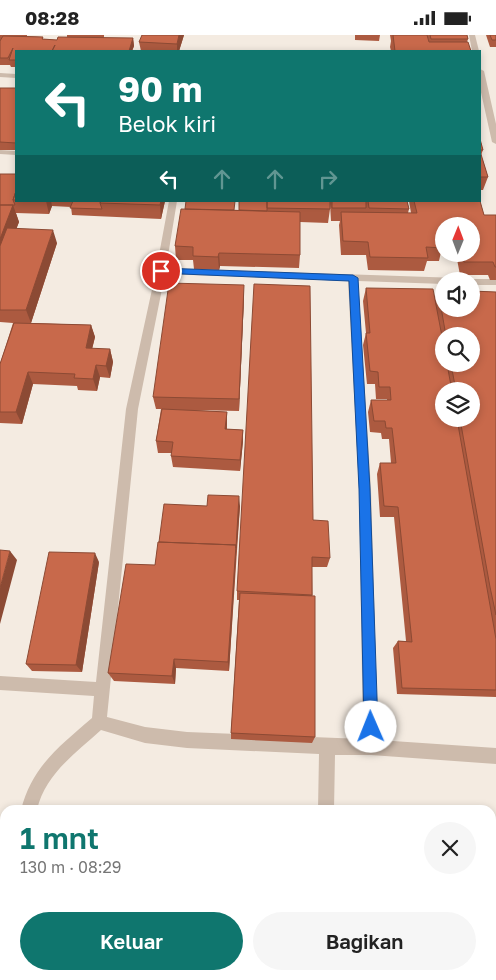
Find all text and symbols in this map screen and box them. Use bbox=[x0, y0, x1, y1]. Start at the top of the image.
text: 08:28 bbox=[25, 6, 79, 29]
text: 90 m bbox=[118, 68, 202, 110]
icon: left bbox=[35, 70, 100, 135]
text: Belok kiri bbox=[118, 110, 216, 137]
icon: left bbox=[155, 165, 183, 193]
icon: ahead bbox=[208, 165, 236, 193]
icon: ahead bbox=[261, 165, 289, 193]
icon: right bbox=[314, 165, 342, 193]
north arrow bbox=[435, 217, 480, 263]
map controls bbox=[435, 217, 480, 427]
pin bbox=[140, 250, 182, 292]
icon: arrive bbox=[147, 257, 175, 285]
button: sound bbox=[435, 272, 480, 317]
button: search bbox=[435, 327, 480, 372]
button: layers bbox=[435, 382, 480, 427]
position arrow bbox=[344, 700, 396, 752]
text: 1 mnt bbox=[20, 820, 99, 856]
button: close bbox=[424, 822, 476, 874]
text: 130 m · 08:29 bbox=[20, 857, 121, 877]
button: Keluar bbox=[20, 912, 243, 970]
button: Bagikan bbox=[253, 912, 476, 970]

